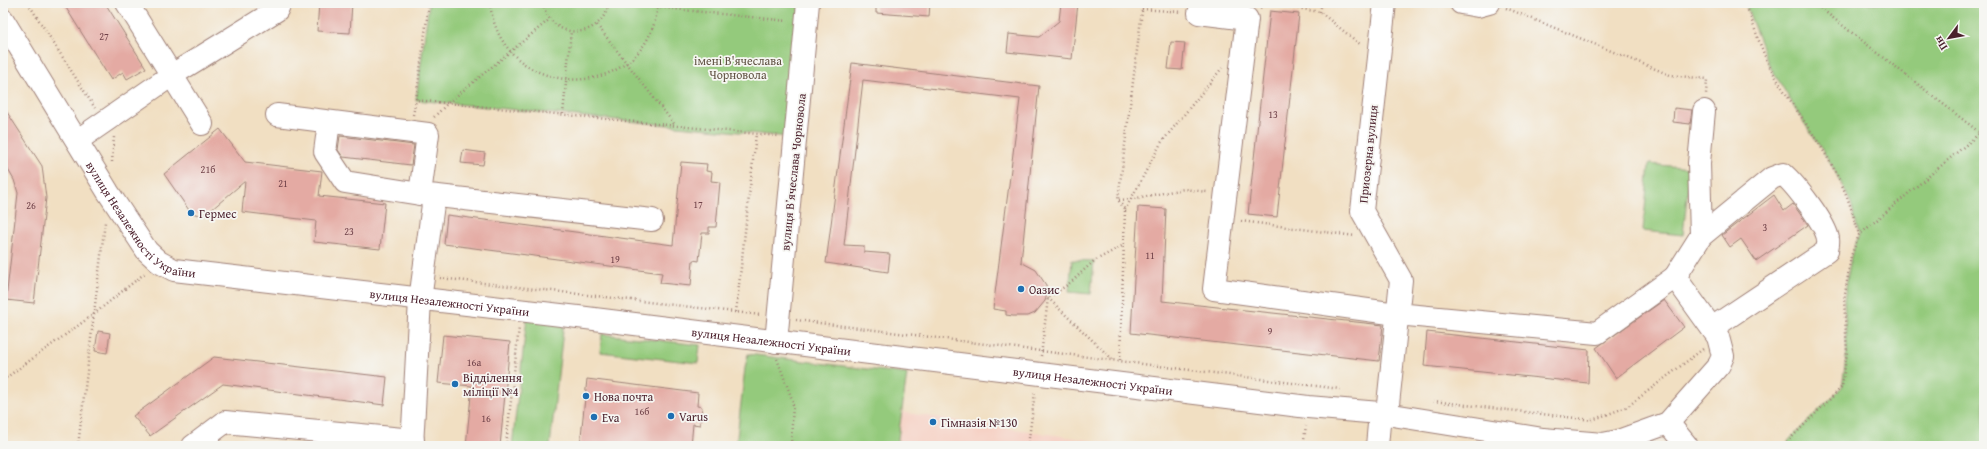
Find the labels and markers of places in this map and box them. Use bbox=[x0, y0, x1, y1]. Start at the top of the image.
place label: Гермес bbox=[199, 205, 237, 222]
marker: Гермес bbox=[186, 208, 196, 218]
place label: Оазис bbox=[1029, 281, 1060, 298]
marker: Оазис bbox=[1016, 284, 1026, 294]
place label: Відділення міліції №4 bbox=[463, 369, 522, 400]
marker: Відділення міліції №4 bbox=[450, 379, 460, 389]
place label: Нова почта bbox=[594, 388, 653, 405]
marker: Нова почта bbox=[581, 391, 591, 401]
place label: Varus bbox=[679, 408, 708, 425]
place label: Eva bbox=[602, 409, 620, 426]
marker: Varus bbox=[666, 411, 676, 421]
marker: Eva bbox=[589, 412, 599, 422]
place label: Гімназія №130 bbox=[941, 414, 1018, 431]
marker: Гімназія №130 bbox=[928, 417, 938, 427]

